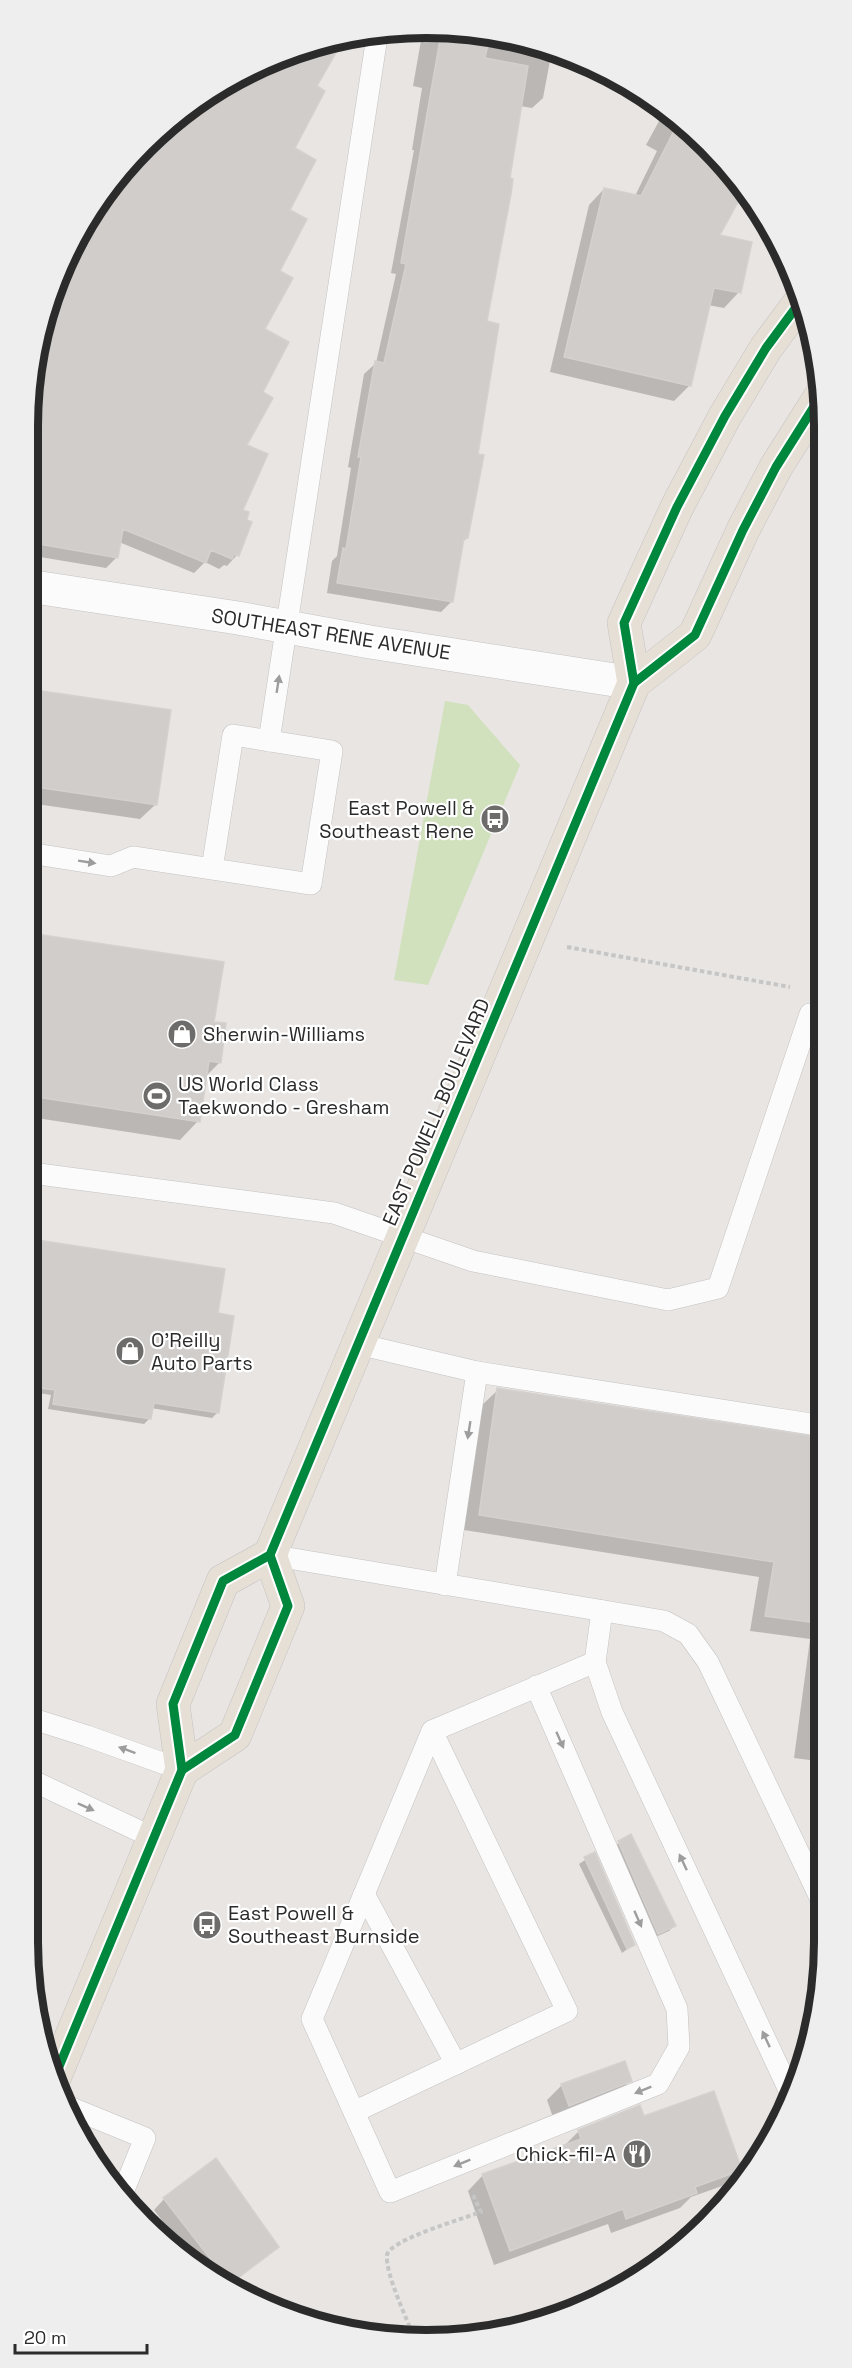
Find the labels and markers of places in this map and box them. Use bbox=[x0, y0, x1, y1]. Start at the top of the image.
place label: East Powell & Southeast Rene bbox=[319, 795, 474, 844]
bus stop icon: East Powell & Southeast Rene bbox=[479, 803, 511, 835]
shop icon: Sherwin-Williams bbox=[166, 1018, 198, 1050]
place label: Sherwin-Williams bbox=[203, 1021, 365, 1047]
place label: US World Class Taekwondo - Gresham bbox=[178, 1071, 389, 1120]
sports icon: US World Class Taekwondo - Gresham bbox=[141, 1080, 173, 1112]
place label: O'Reilly Auto Parts bbox=[151, 1327, 253, 1376]
shop icon: O'Reilly Auto Parts bbox=[114, 1335, 146, 1367]
place label: East Powell & Southeast Burnside bbox=[228, 1900, 420, 1949]
bus stop icon: East Powell & Southeast Burnside bbox=[191, 1909, 223, 1941]
restaurant icon: Chick-fil-A bbox=[621, 2138, 653, 2170]
place label: Chick-fil-A bbox=[516, 2141, 616, 2167]

